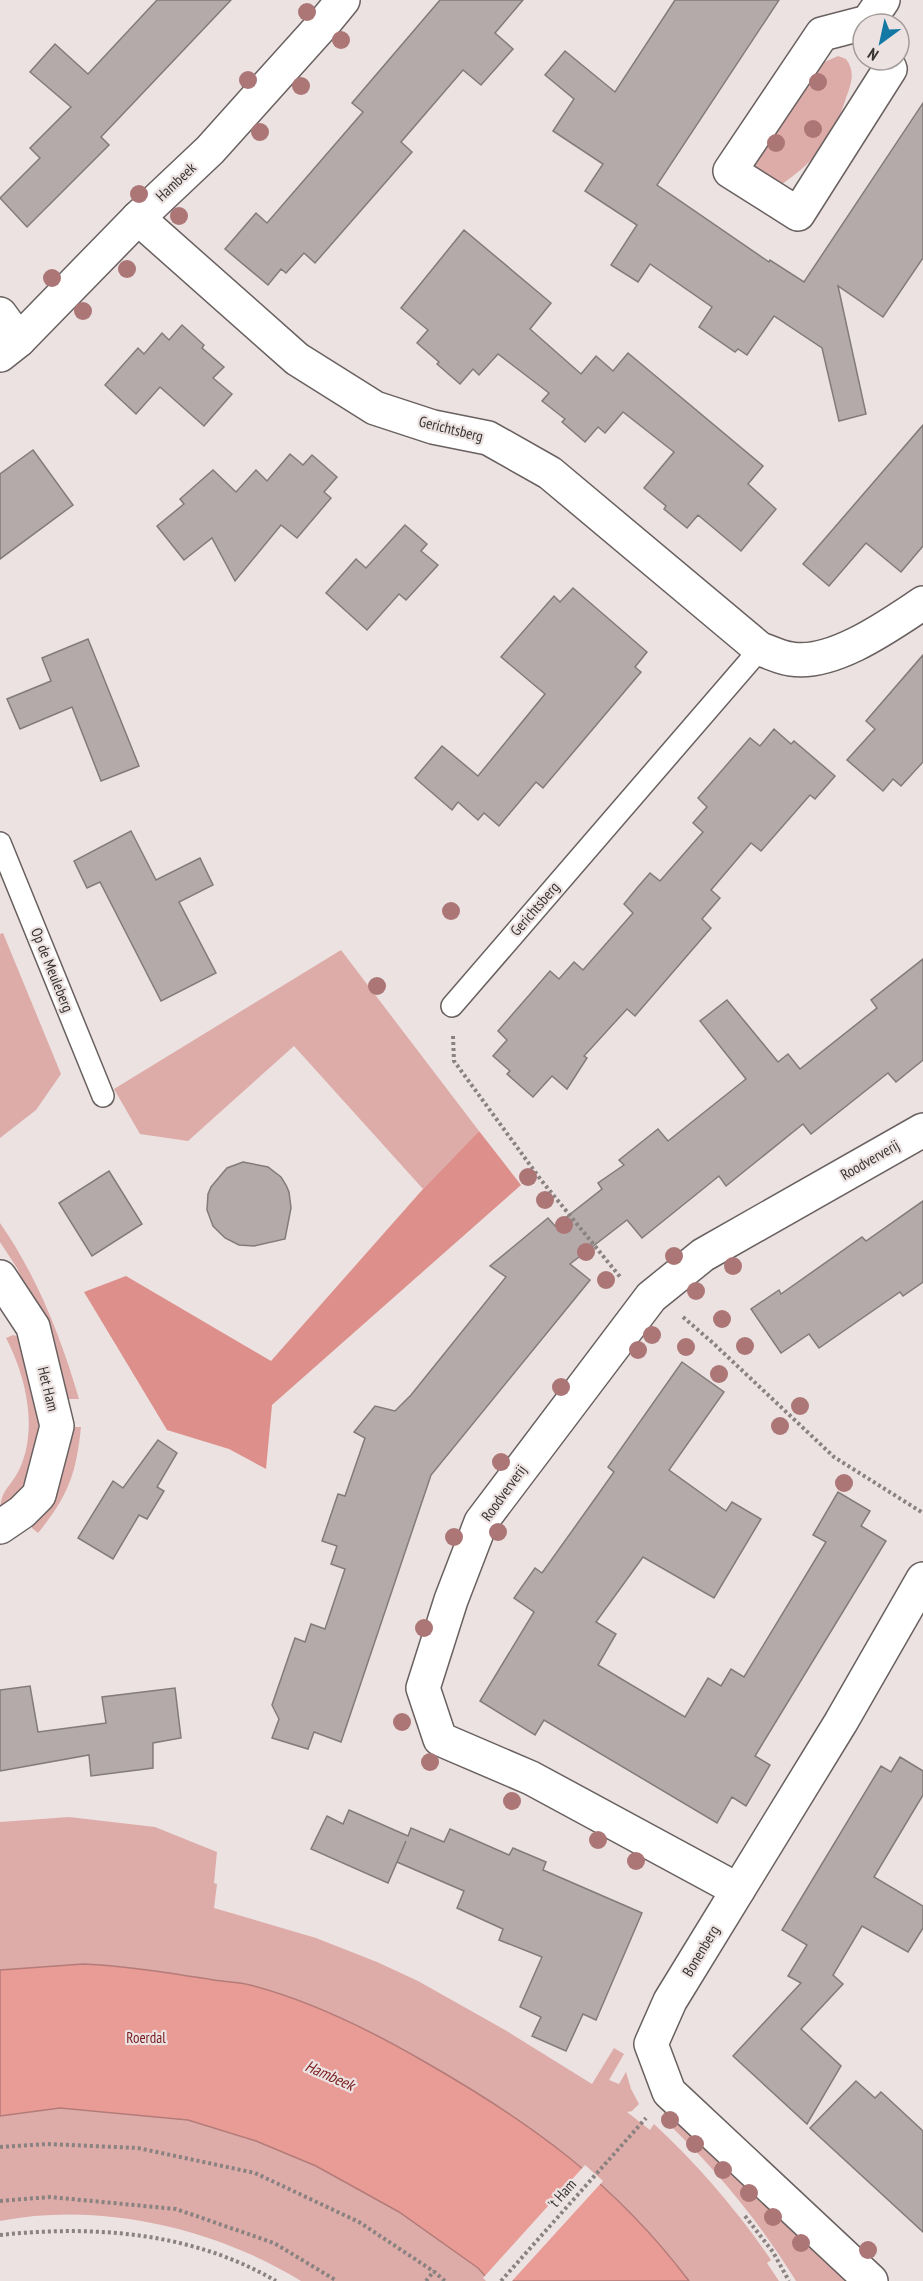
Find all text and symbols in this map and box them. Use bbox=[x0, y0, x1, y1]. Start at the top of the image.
north arrow bbox=[851, 12, 911, 72]
text: N bbox=[864, 44, 882, 65]
street label: Hambeek bbox=[151, 158, 200, 205]
street label: Gerichtsberg bbox=[417, 411, 485, 446]
street label: Gerichtsberg bbox=[506, 878, 563, 940]
street label: Op de Meuleberg bbox=[27, 925, 78, 1015]
street label: Roodververij bbox=[837, 1135, 903, 1184]
street label: Het Ham bbox=[34, 1365, 63, 1413]
street label: Roodververij bbox=[477, 1461, 530, 1525]
street label: Bonenberg bbox=[678, 1922, 723, 1980]
park label: Roerdal bbox=[126, 2028, 166, 2047]
water label: Hambeek bbox=[302, 2055, 359, 2095]
street label: 't Ham bbox=[543, 2175, 580, 2213]

